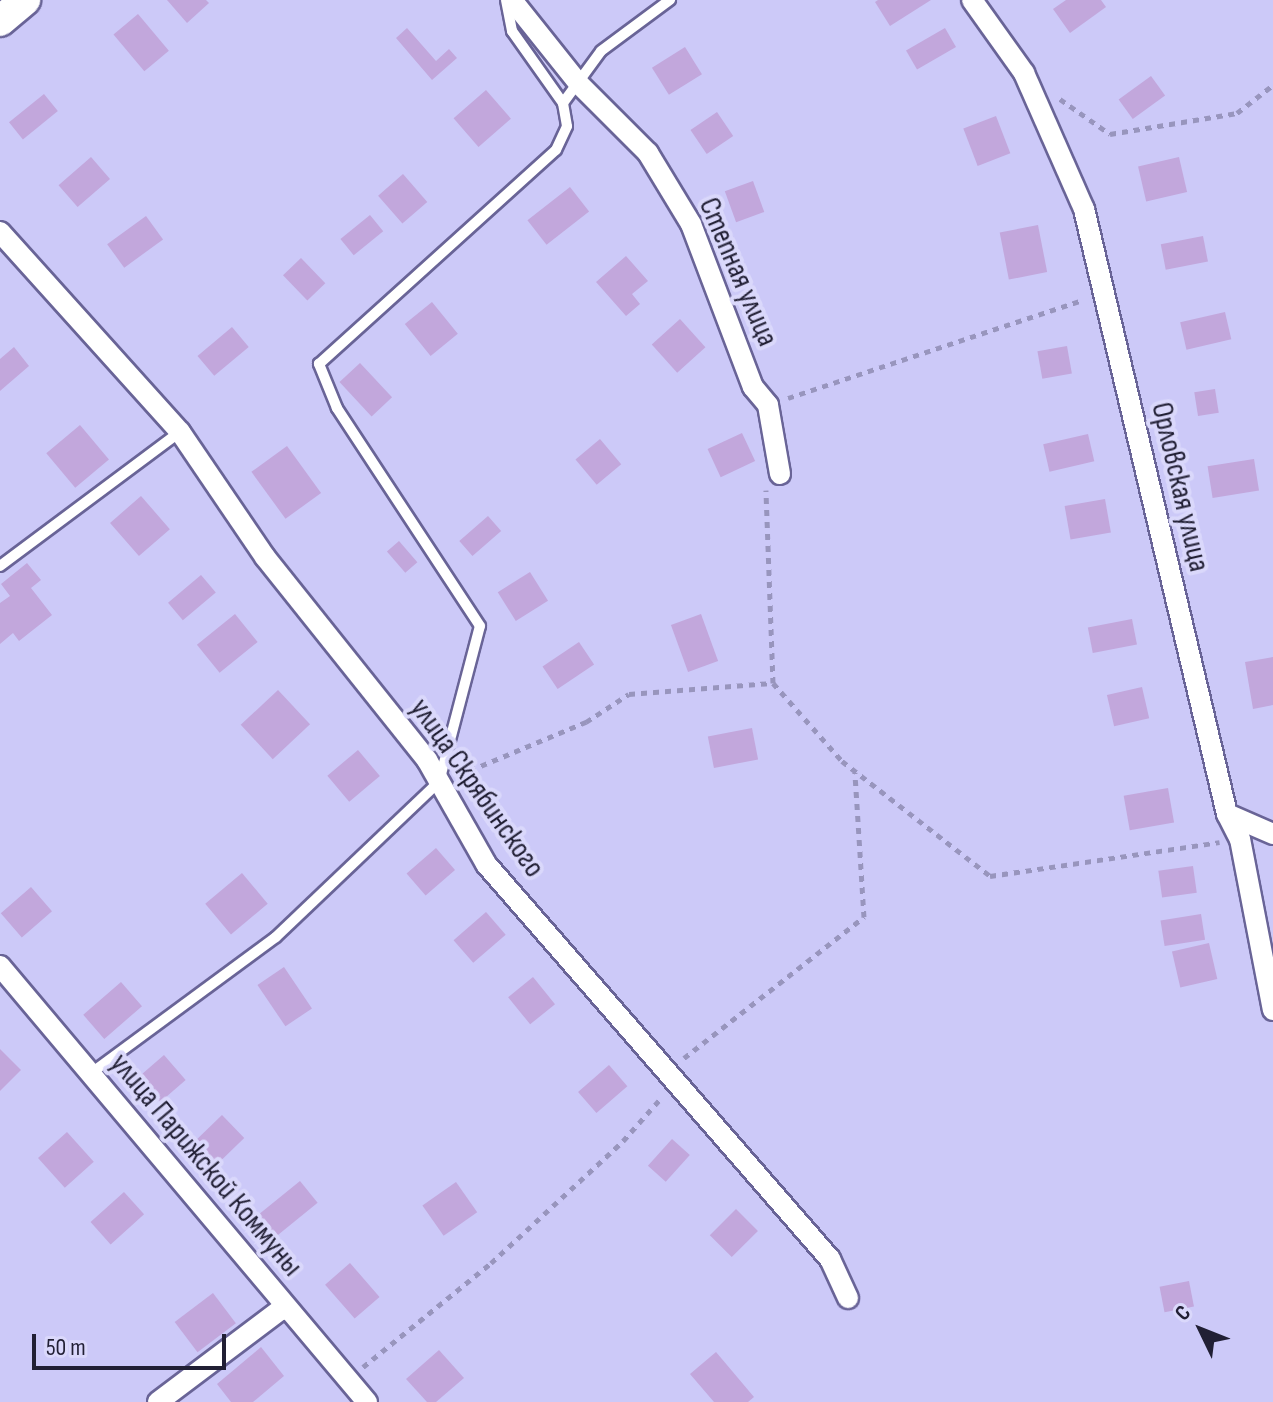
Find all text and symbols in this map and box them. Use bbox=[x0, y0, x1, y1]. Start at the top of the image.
street label: Степная улица bbox=[691, 192, 785, 352]
street label: Орловская улица bbox=[1143, 399, 1217, 575]
street label: улица Скрябинского bbox=[402, 692, 552, 884]
street label: улица Парижской Коммуны bbox=[102, 1046, 310, 1284]
north arrow bbox=[1161, 1290, 1241, 1370]
text: С bbox=[1169, 1300, 1197, 1327]
scale bar bbox=[36, 1318, 230, 1368]
text: 50 m bbox=[46, 1333, 86, 1362]

